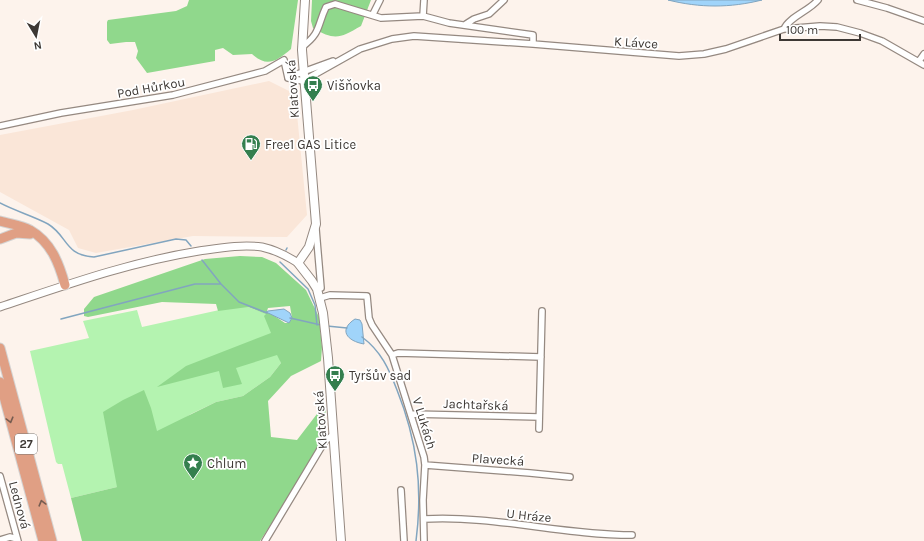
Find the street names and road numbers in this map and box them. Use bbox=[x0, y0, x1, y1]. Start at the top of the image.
street label: K Lávce bbox=[613, 33, 659, 52]
street label: Klatovská bbox=[283, 59, 302, 119]
street label: Pod Hůrkou bbox=[116, 74, 186, 101]
street label: Klatovská bbox=[311, 390, 330, 450]
street label: V Lukách bbox=[410, 395, 439, 451]
street label: Jachtařská bbox=[443, 396, 509, 413]
road number: 27 bbox=[15, 434, 37, 454]
street label: Plavecká bbox=[471, 450, 525, 469]
street label: Lednová bbox=[6, 479, 33, 531]
street label: U Hráze bbox=[506, 506, 552, 525]

